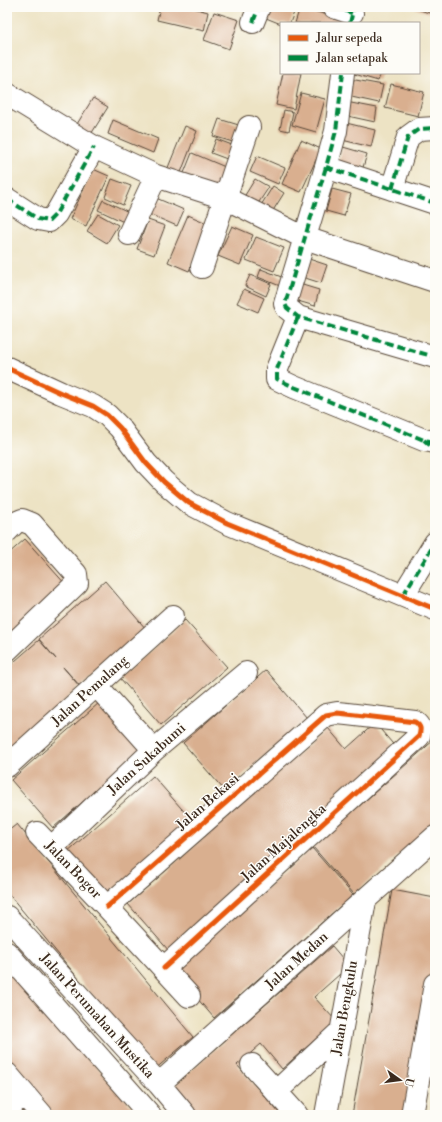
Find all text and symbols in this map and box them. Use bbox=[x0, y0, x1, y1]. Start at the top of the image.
legend bbox=[280, 22, 420, 74]
text: Jalur sepeda bbox=[315, 31, 383, 46]
text: Jalan setapak bbox=[315, 51, 388, 66]
street label: Jalan Pemalang bbox=[47, 651, 133, 731]
street label: Jalan Sukabumi bbox=[103, 719, 190, 800]
street label: Jalan Bekasi bbox=[172, 769, 244, 835]
street label: Jalan Majalengka bbox=[237, 800, 331, 887]
street label: Jalan Bogor bbox=[40, 836, 105, 903]
street label: Jalan Medan bbox=[261, 928, 333, 995]
street label: Jalan Perumahan Mustika bbox=[35, 949, 159, 1083]
street label: Jalan Bengkulu bbox=[328, 959, 362, 1058]
north arrow bbox=[380, 1060, 420, 1100]
text: U bbox=[401, 1076, 417, 1088]

